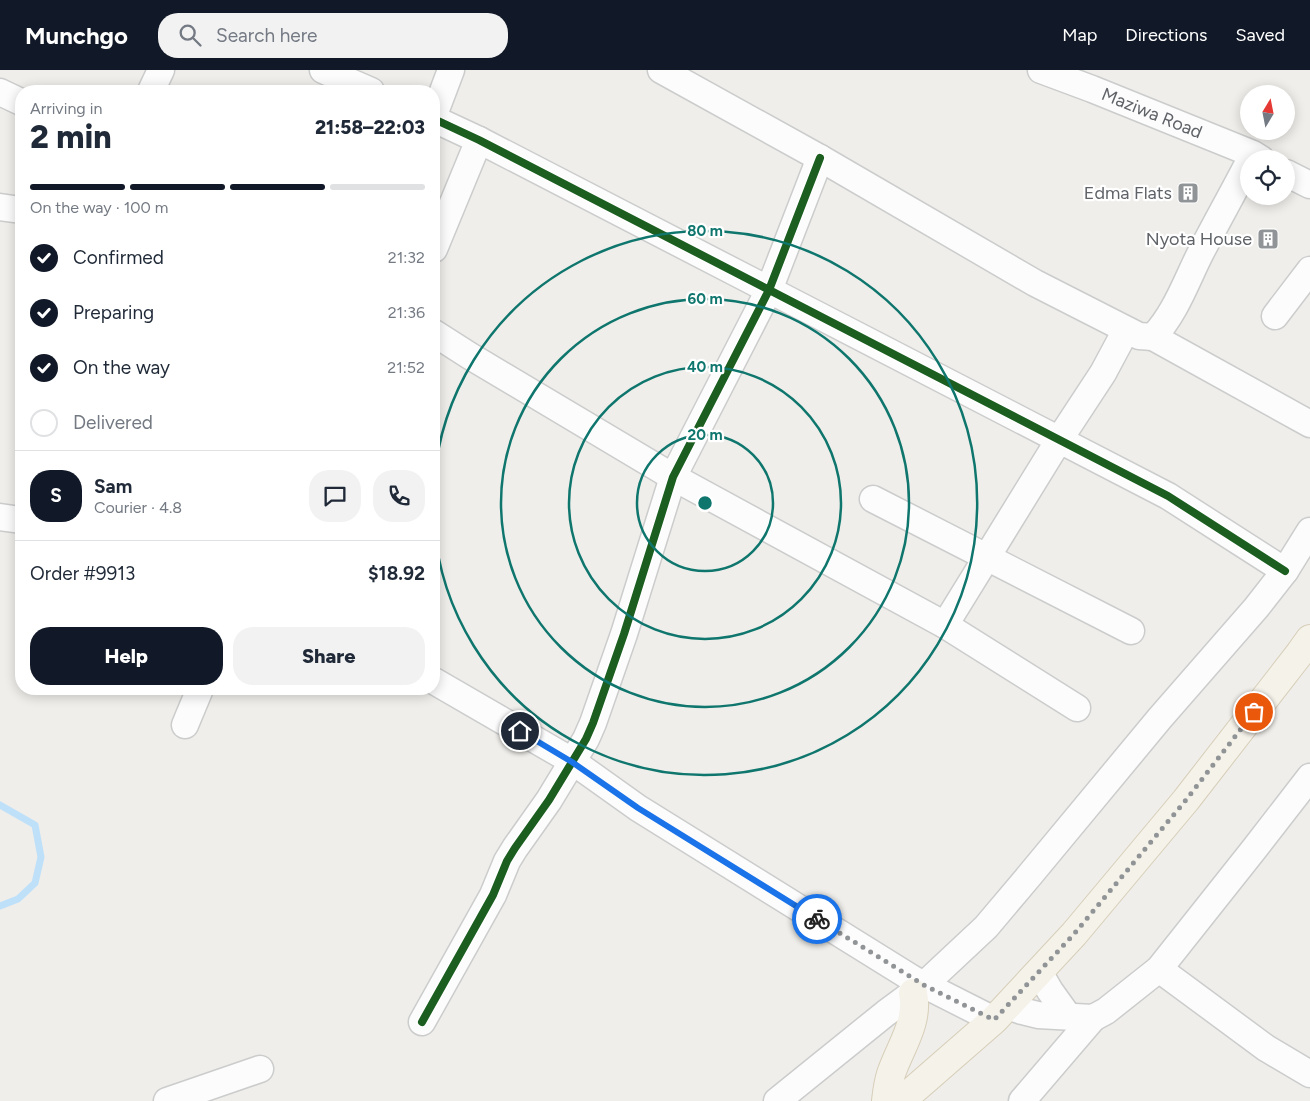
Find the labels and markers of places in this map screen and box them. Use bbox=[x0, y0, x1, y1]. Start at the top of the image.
building icon: Edma Flats bbox=[1176, 181, 1200, 205]
place label: Edma Flats bbox=[1084, 182, 1172, 204]
building icon: Nyota House bbox=[1256, 227, 1280, 251]
place label: Nyota House bbox=[1146, 228, 1252, 250]
centre of rings bbox=[696, 494, 714, 512]
pin bbox=[1233, 691, 1275, 733]
pin bbox=[499, 710, 541, 752]

